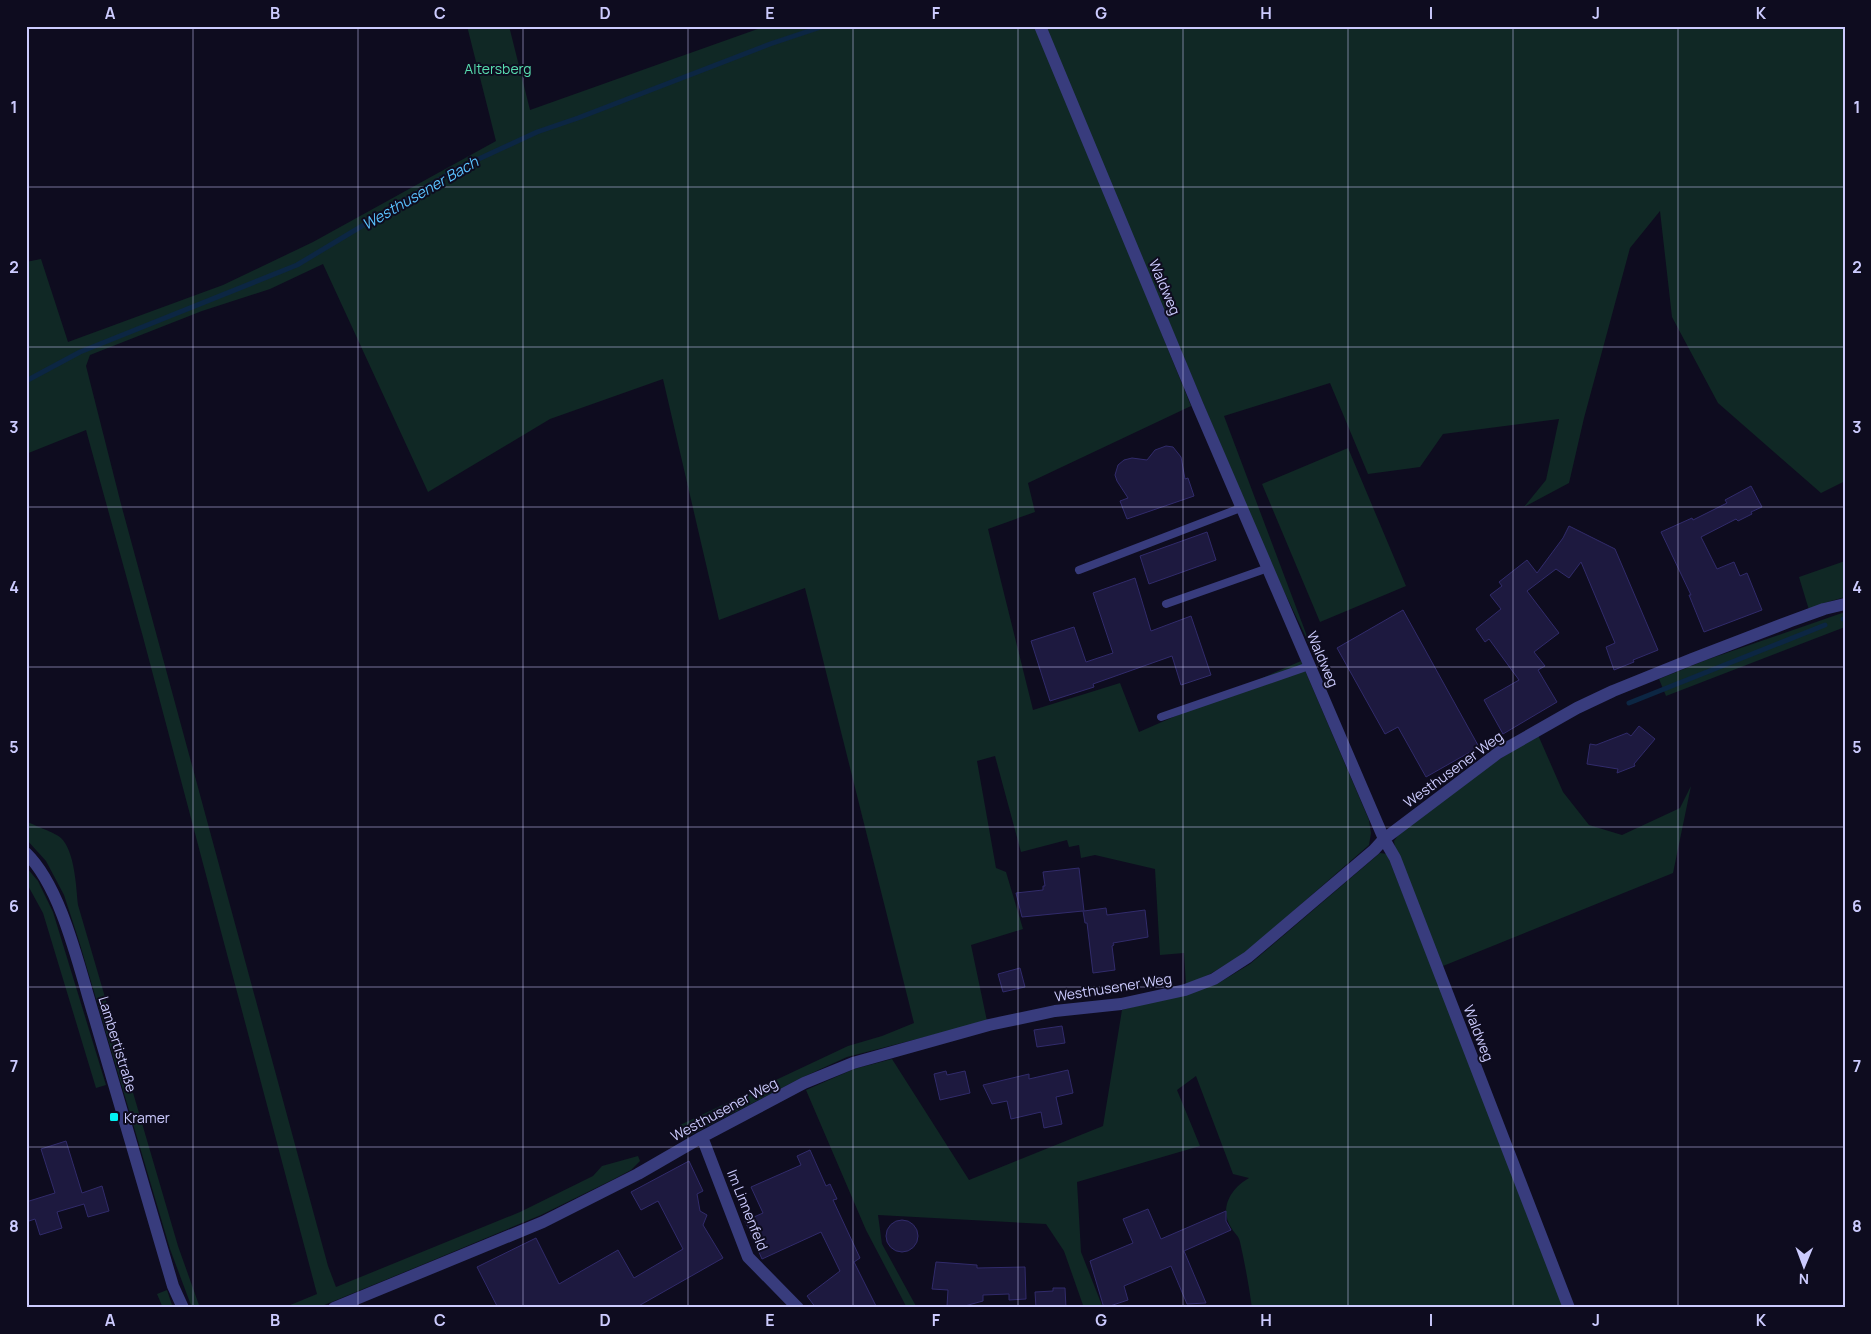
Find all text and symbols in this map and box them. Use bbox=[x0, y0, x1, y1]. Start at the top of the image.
text: A bbox=[105, 2, 116, 24]
text: B bbox=[270, 2, 280, 24]
text: C bbox=[434, 2, 446, 24]
text: D bbox=[599, 2, 611, 24]
text: E bbox=[765, 2, 775, 24]
text: F bbox=[932, 2, 941, 24]
text: G bbox=[1095, 2, 1107, 24]
text: H bbox=[1260, 2, 1272, 24]
text: I bbox=[1429, 2, 1433, 24]
text: J bbox=[1592, 2, 1600, 24]
text: K bbox=[1756, 2, 1767, 24]
park label: Altersberg bbox=[464, 59, 532, 78]
text: 1 bbox=[10, 96, 18, 118]
text: 1 bbox=[1853, 96, 1861, 118]
water label: Westhusener Bach bbox=[358, 151, 483, 235]
text: 2 bbox=[9, 256, 19, 278]
street label: Waldweg bbox=[1145, 256, 1185, 318]
text: 2 bbox=[1852, 256, 1862, 278]
text: 3 bbox=[9, 416, 19, 438]
text: 3 bbox=[1852, 416, 1862, 438]
text: 4 bbox=[9, 576, 19, 598]
text: 4 bbox=[1852, 576, 1862, 598]
street label: Waldweg bbox=[1303, 628, 1343, 690]
street label: Westhusener Weg bbox=[1400, 727, 1506, 811]
text: 5 bbox=[9, 736, 19, 758]
text: 5 bbox=[1852, 736, 1862, 758]
text: 6 bbox=[9, 895, 19, 917]
text: 6 bbox=[1852, 895, 1862, 917]
street label: Westhusener Weg bbox=[1053, 968, 1173, 1006]
street label: Lambertistraße bbox=[94, 994, 142, 1094]
street label: Waldweg bbox=[1460, 1002, 1498, 1064]
text: 7 bbox=[10, 1055, 18, 1077]
text: 7 bbox=[1853, 1055, 1861, 1077]
street label: Westhusener Weg bbox=[667, 1073, 781, 1145]
place label: Kramer bbox=[124, 1108, 170, 1127]
marker: Kramer bbox=[108, 1111, 120, 1123]
street label: Im Linnenfeld bbox=[723, 1167, 773, 1253]
text: 8 bbox=[9, 1215, 19, 1237]
text: 8 bbox=[1852, 1215, 1862, 1237]
north arrow bbox=[1778, 1242, 1828, 1292]
text: N bbox=[1799, 1270, 1809, 1289]
text: A bbox=[105, 1309, 116, 1331]
text: B bbox=[270, 1309, 280, 1331]
text: C bbox=[434, 1309, 446, 1331]
text: D bbox=[599, 1309, 611, 1331]
text: E bbox=[765, 1309, 775, 1331]
text: F bbox=[932, 1309, 941, 1331]
text: G bbox=[1095, 1309, 1107, 1331]
text: H bbox=[1260, 1309, 1272, 1331]
text: I bbox=[1429, 1309, 1433, 1331]
text: J bbox=[1592, 1309, 1600, 1331]
text: K bbox=[1756, 1309, 1767, 1331]

